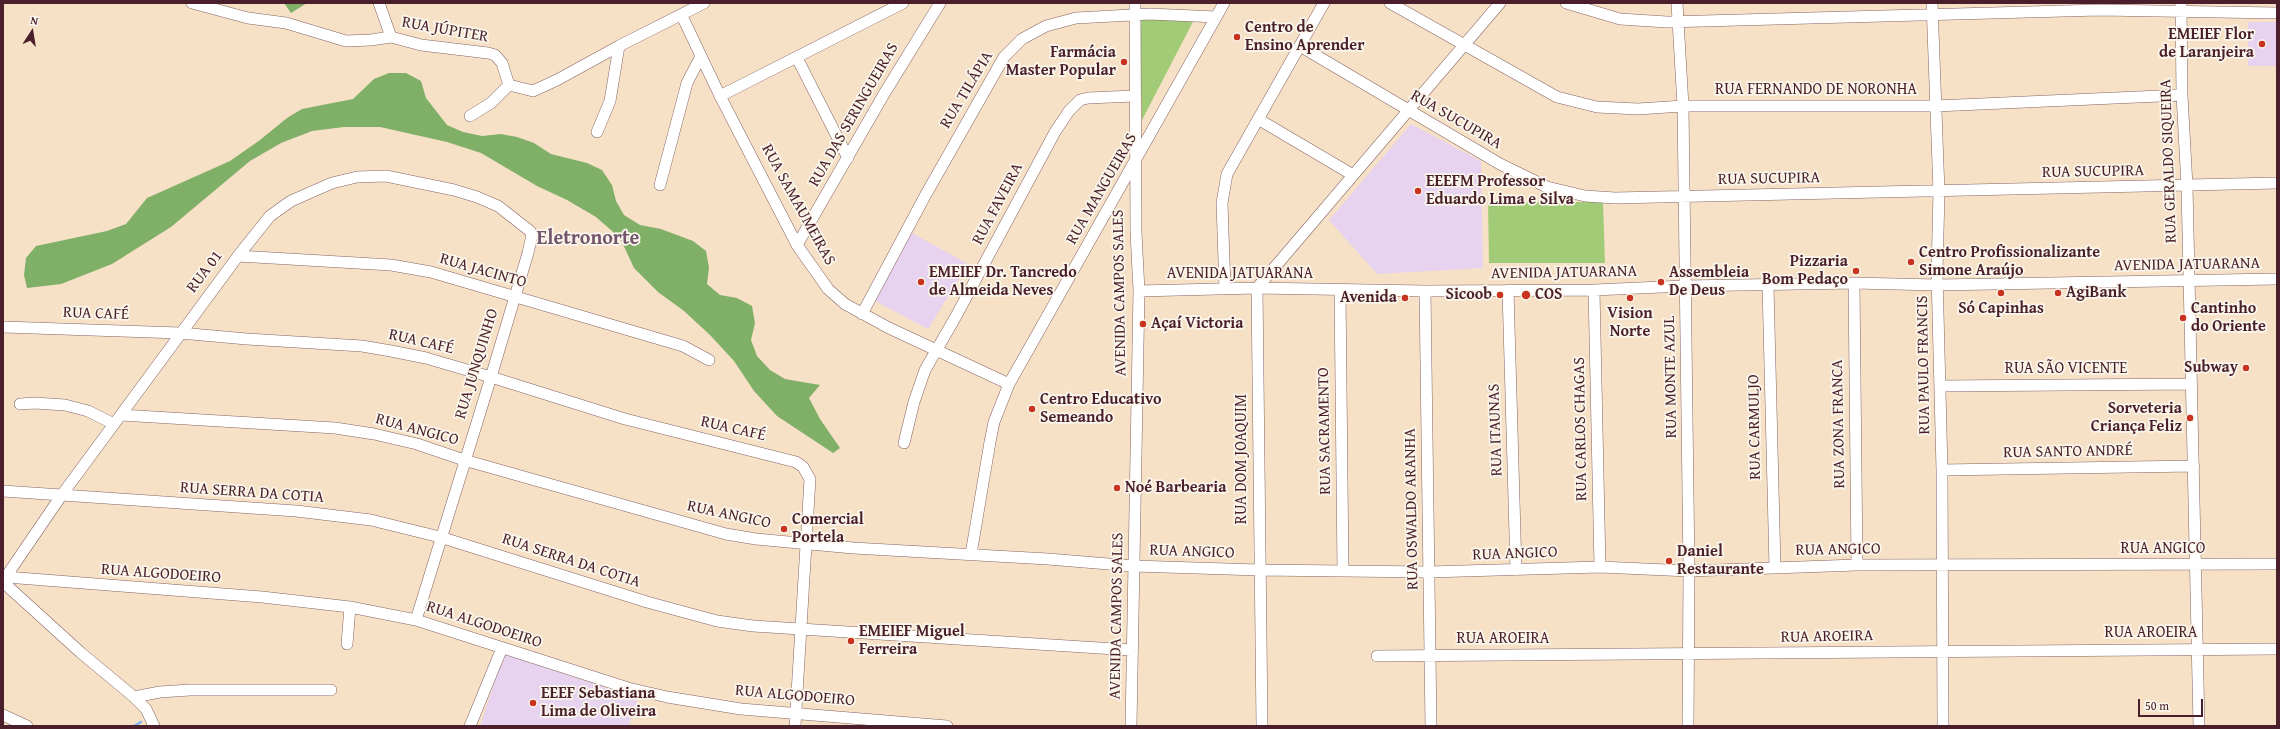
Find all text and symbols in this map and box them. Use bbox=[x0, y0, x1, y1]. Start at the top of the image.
north arrow bbox=[12, 12, 52, 52]
text: N bbox=[29, 12, 40, 29]
street label: RUA JÚPITER bbox=[400, 13, 490, 47]
place label: Centro de Ensino Aprender bbox=[1245, 18, 1364, 56]
place label: EMEIEF Flor de Laranjeira bbox=[2159, 25, 2254, 63]
marker: Centro de Ensino Aprender bbox=[1232, 32, 1242, 42]
marker: EMEIEF Flor de Laranjeira bbox=[2257, 39, 2267, 49]
street label: RUA DAS SERINGUEIRAS bbox=[805, 40, 903, 190]
place label: Farmácia Master Popular bbox=[1006, 43, 1116, 81]
street label: RUA TILÁPIA bbox=[936, 48, 998, 132]
marker: Farmácia Master Popular bbox=[1119, 57, 1129, 67]
street label: RUA GERALDO SIQUEIRA bbox=[2157, 79, 2181, 243]
street label: RUA FERNANDO DE NORONHA bbox=[1715, 80, 1917, 100]
street label: RUA SUCUPIRA bbox=[1407, 86, 1505, 154]
street label: RUA MANGUEIRAS bbox=[1062, 130, 1142, 248]
street label: RUA SAMAUMEIRAS bbox=[757, 141, 839, 269]
street label: RUA FAVEIRA bbox=[968, 160, 1028, 248]
street label: RUA SUCUPIRA bbox=[2042, 162, 2144, 182]
street label: RUA SUCUPIRA bbox=[1718, 169, 1820, 189]
place label: EEEFM Professor Eduardo Lima e Silva bbox=[1426, 172, 1574, 210]
marker: EEEFM Professor Eduardo Lima e Silva bbox=[1413, 186, 1423, 196]
street label: AVENIDA CAMPOS SALES bbox=[1109, 209, 1131, 377]
district label: Eletronorte bbox=[537, 227, 639, 251]
place label: Centro Profissionalizante Simone Araújo bbox=[1919, 243, 2100, 281]
street label: RUA 01 bbox=[183, 247, 227, 297]
street label: RUA JACINTO bbox=[437, 249, 529, 293]
place label: Pizzaria Bom Pedaço bbox=[1762, 252, 1848, 290]
street label: AVENIDA JATUARANA bbox=[2114, 254, 2260, 276]
marker: Centro Profissionalizante Simone Araújo bbox=[1906, 257, 1916, 267]
street label: AVENIDA JATUARANA bbox=[1491, 262, 1637, 284]
place label: EMEIEF Dr. Tancredo de Almeida Neves bbox=[929, 263, 1077, 301]
place label: Assembleia De Deus bbox=[1669, 263, 1749, 301]
street label: AVENIDA JATUARANA bbox=[1167, 264, 1313, 284]
marker: Pizzaria Bom Pedaço bbox=[1851, 266, 1861, 276]
marker: EMEIEF Dr. Tancredo de Almeida Neves bbox=[916, 277, 926, 287]
marker: Assembleia De Deus bbox=[1656, 277, 1666, 287]
place label: AgiBank bbox=[2066, 283, 2126, 303]
place label: Sicoob bbox=[1445, 285, 1492, 305]
place label: COS bbox=[1535, 285, 1563, 305]
place label: Avenida bbox=[1340, 288, 1397, 308]
marker: Só Capinhas bbox=[1996, 288, 2006, 298]
marker: AgiBank bbox=[2053, 288, 2063, 298]
marker: COS bbox=[1520, 289, 1532, 301]
marker: Sicoob bbox=[1495, 290, 1505, 300]
marker: Avenida bbox=[1400, 293, 1410, 303]
marker: Vision Norte bbox=[1625, 293, 1635, 303]
street label: RUA PAULO FRANCIS bbox=[1913, 295, 1935, 435]
place label: Só Capinhas bbox=[1958, 299, 2044, 319]
place label: Cantinho do Oriente bbox=[2191, 299, 2266, 337]
street label: RUA CAFÉ bbox=[63, 303, 129, 325]
place label: Vision Norte bbox=[1607, 304, 1653, 342]
street label: RUA JUNQUINHO bbox=[451, 307, 503, 421]
marker: Cantinho do Oriente bbox=[2178, 313, 2188, 323]
place label: Açaí Victoria bbox=[1151, 314, 1243, 334]
street label: RUA MONTE AZUL bbox=[1660, 316, 1682, 438]
marker: Açaí Victoria bbox=[1138, 319, 1148, 329]
street label: RUA CAFÉ bbox=[387, 325, 455, 359]
street label: RUA CARLOS CHAGAS bbox=[1570, 357, 1592, 501]
place label: Subway bbox=[2184, 358, 2238, 378]
street label: RUA ZONA FRANCA bbox=[1828, 359, 1850, 489]
street label: RUA SÃO VICENTE bbox=[2005, 359, 2127, 379]
marker: Subway bbox=[2241, 363, 2251, 373]
street label: RUA SACRAMENTO bbox=[1314, 367, 1336, 495]
street label: RUA CARMULJO bbox=[1744, 374, 1766, 480]
street label: RUA ITAUNAS bbox=[1485, 383, 1507, 477]
place label: Centro Educativo Semeando bbox=[1040, 390, 1161, 428]
street label: RUA DOM JOAQUIM bbox=[1232, 394, 1252, 524]
place label: Sorveteria Criança Feliz bbox=[2091, 399, 2182, 437]
marker: Centro Educativo Semeando bbox=[1027, 404, 1037, 414]
street label: RUA ANGICO bbox=[373, 410, 461, 450]
street label: RUA CAFÉ bbox=[699, 412, 767, 446]
marker: Sorveteria Criança Feliz bbox=[2185, 413, 2195, 423]
street label: RUA OSWALDO ARANHA bbox=[1401, 428, 1423, 590]
street label: RUA SANTO ANDRÉ bbox=[2003, 441, 2133, 463]
street label: RUA SERRA DA COTIA bbox=[179, 478, 325, 508]
place label: Noé Barbearia bbox=[1125, 478, 1226, 498]
marker: Noé Barbearia bbox=[1112, 483, 1122, 493]
street label: RUA ANGICO bbox=[685, 497, 773, 533]
place label: Comercial Portela bbox=[792, 510, 864, 548]
marker: Comercial Portela bbox=[779, 524, 789, 534]
street label: RUA SERRA DA COTIA bbox=[499, 530, 643, 592]
street label: AVENIDA CAMPOS SALES bbox=[1106, 532, 1128, 700]
street label: RUA ANGICO bbox=[2120, 539, 2206, 559]
street label: RUA ANGICO bbox=[1795, 540, 1881, 560]
street label: RUA ANGICO bbox=[1149, 541, 1235, 563]
place label: Daniel Restaurante bbox=[1677, 542, 1764, 580]
street label: RUA ANGICO bbox=[1472, 543, 1558, 565]
marker: Daniel Restaurante bbox=[1664, 556, 1674, 566]
street label: RUA ALGODOEIRO bbox=[100, 560, 222, 588]
street label: RUA ALGODOEIRO bbox=[424, 597, 544, 653]
place label: EMEIEF Miguel Ferreira bbox=[859, 622, 965, 660]
street label: RUA AROEIRA bbox=[2105, 623, 2197, 643]
street label: RUA AROEIRA bbox=[1780, 627, 1874, 647]
street label: RUA AROEIRA bbox=[1457, 629, 1549, 649]
marker: EMEIEF Miguel Ferreira bbox=[846, 636, 856, 646]
street label: RUA ALGODOEIRO bbox=[734, 681, 856, 711]
place label: EEEF Sebastiana Lima de Oliveira bbox=[541, 684, 656, 722]
scale bar bbox=[2140, 691, 2205, 717]
text: 50 m bbox=[2145, 697, 2169, 714]
marker: EEEF Sebastiana Lima de Oliveira bbox=[528, 698, 538, 708]

